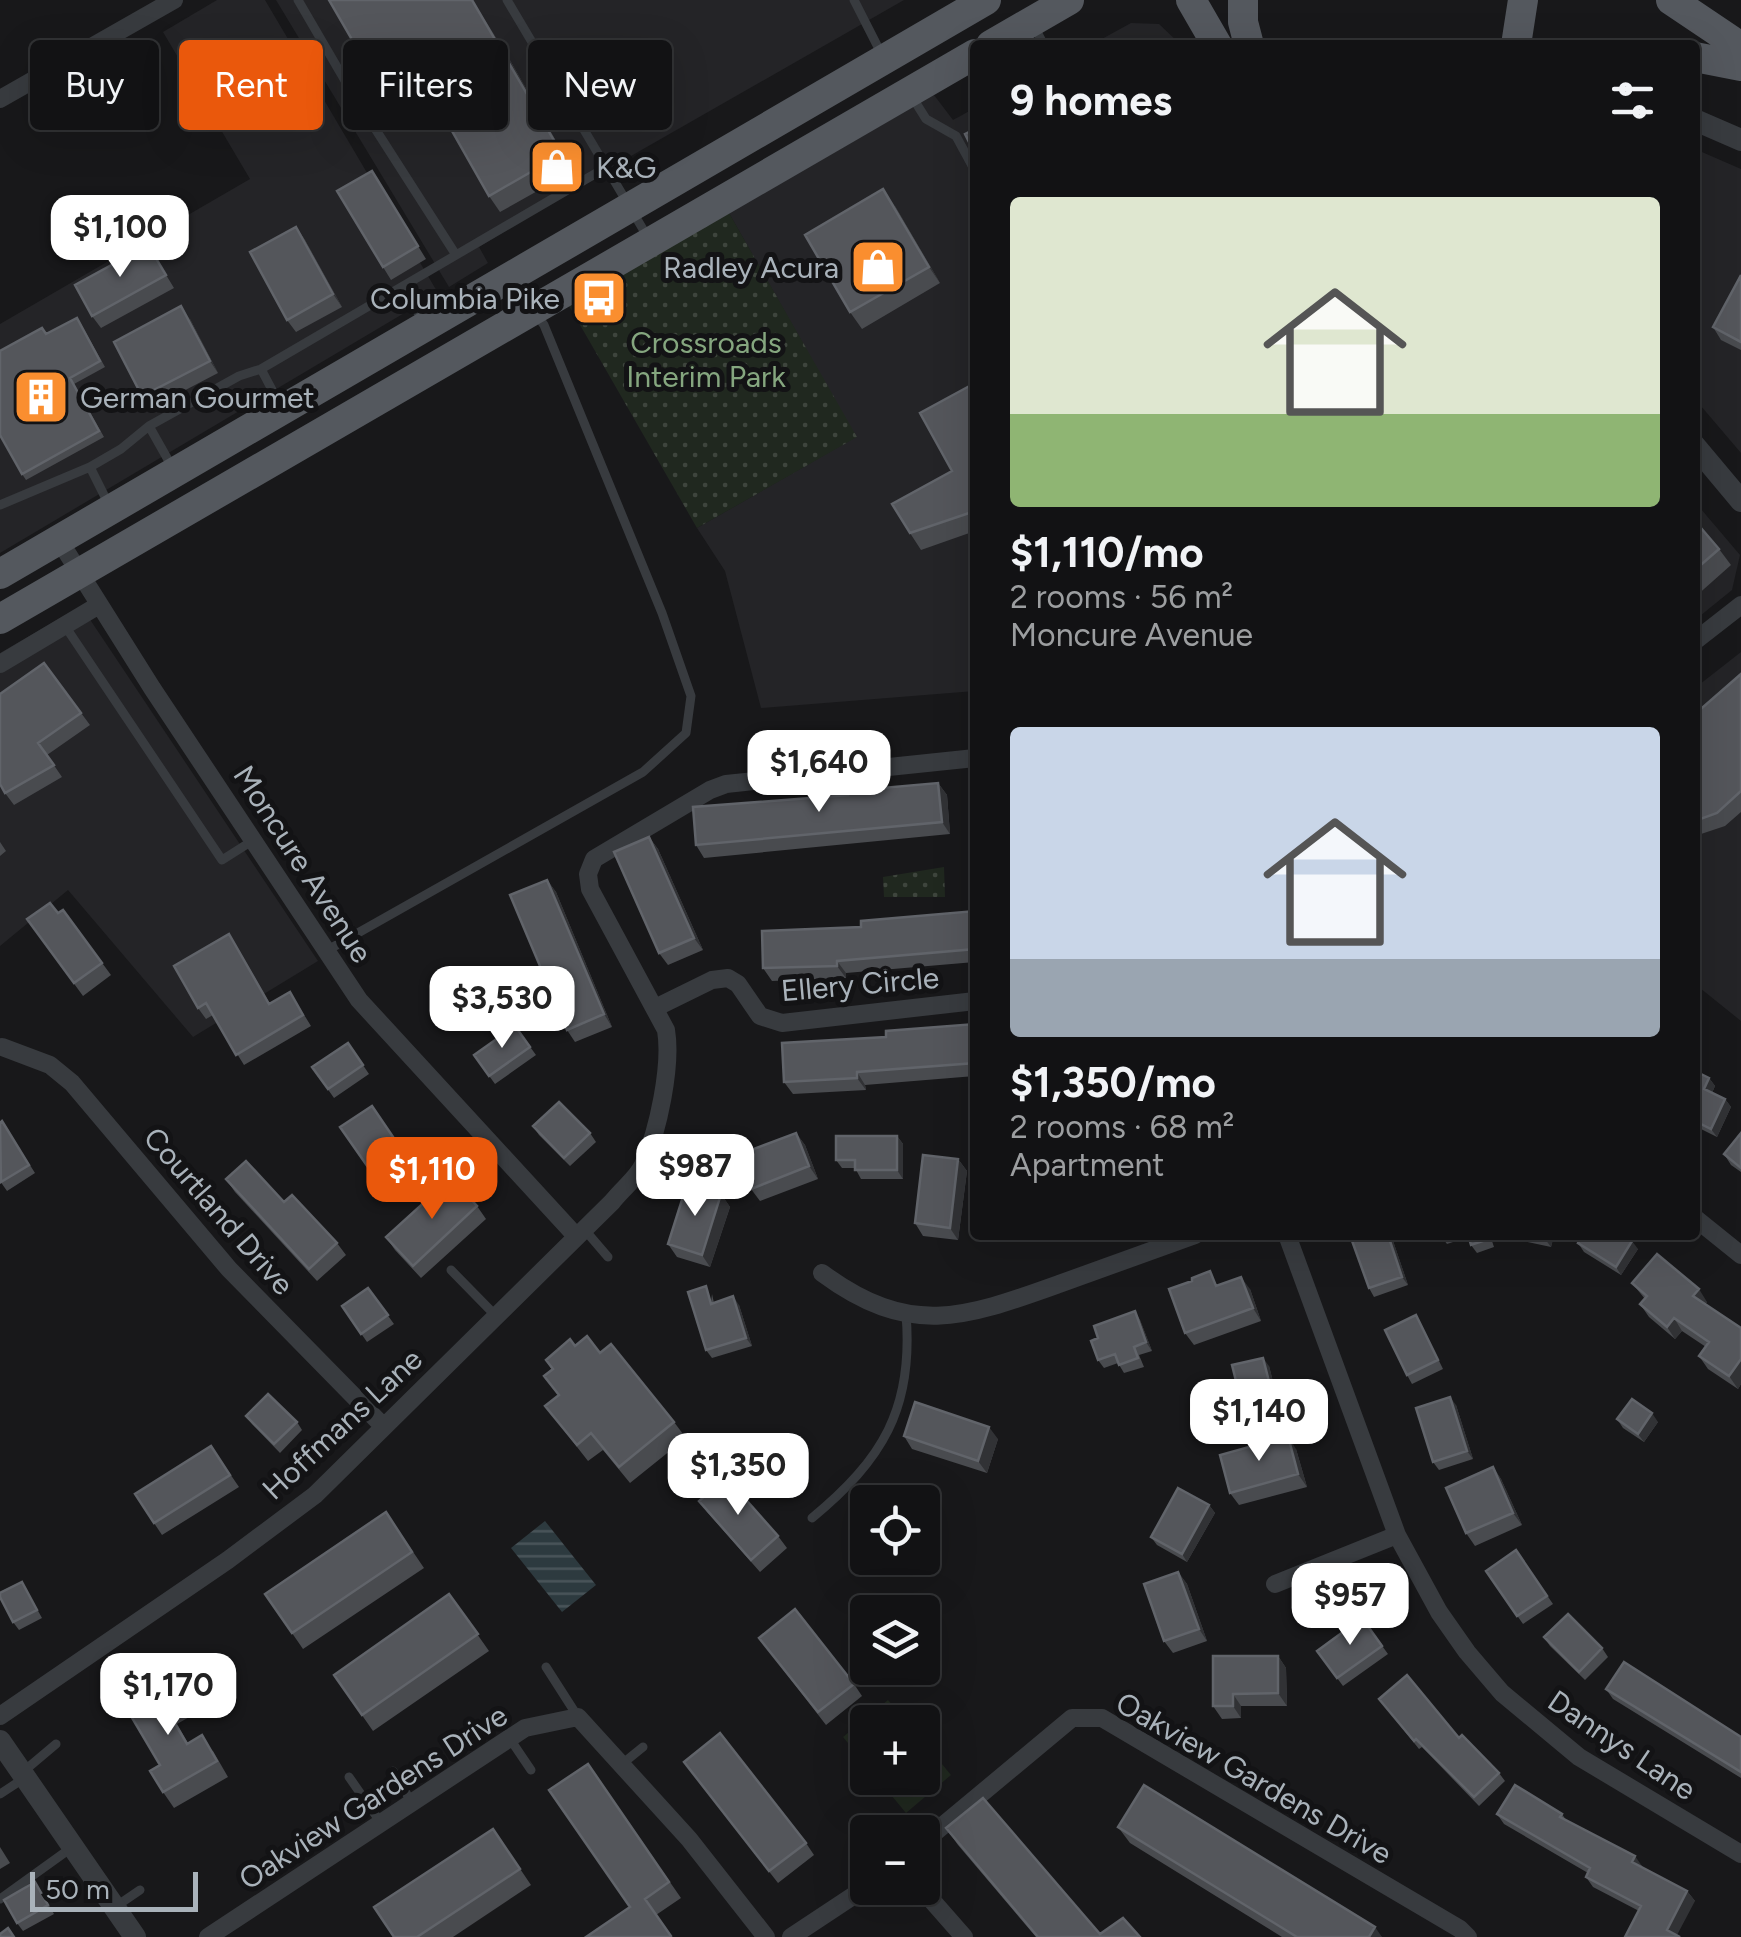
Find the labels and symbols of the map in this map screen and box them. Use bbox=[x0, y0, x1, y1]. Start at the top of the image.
shop icon: K&G bbox=[527, 137, 587, 197]
place label: K&G bbox=[596, 149, 656, 186]
pin: $1,100 bbox=[39, 195, 201, 280]
shop icon: Radley Acura bbox=[848, 237, 908, 297]
place label: Radley Acura bbox=[663, 249, 839, 286]
bus stop icon: Columbia Pike bbox=[569, 268, 629, 328]
place label: Columbia Pike bbox=[370, 280, 560, 317]
park label: Crossroads Interim Park bbox=[626, 324, 786, 395]
building icon: German Gourmet bbox=[11, 367, 71, 427]
place label: German Gourmet bbox=[80, 379, 315, 416]
pin: $1,640 bbox=[738, 730, 900, 815]
street label: Moncure Avenue bbox=[225, 758, 381, 970]
street label: Ellery Circle bbox=[779, 959, 941, 1009]
pin: $3,530 bbox=[421, 966, 583, 1051]
street label: Courtland Drive bbox=[136, 1120, 302, 1302]
pin: $987 bbox=[636, 1134, 754, 1219]
pin: $1,110 bbox=[351, 1137, 513, 1222]
street label: Hoffmans Lane bbox=[254, 1341, 430, 1507]
pin: $1,140 bbox=[1178, 1379, 1340, 1464]
pin: $1,350 bbox=[657, 1433, 819, 1518]
pin: $957 bbox=[1291, 1563, 1409, 1648]
pin: $1,170 bbox=[87, 1653, 249, 1738]
street label: Dannys Lane bbox=[1541, 1682, 1703, 1808]
street label: Oakview Gardens Drive bbox=[1110, 1684, 1398, 1872]
street label: Oakview Gardens Drive bbox=[232, 1696, 514, 1898]
scale bar bbox=[30, 1867, 198, 1912]

